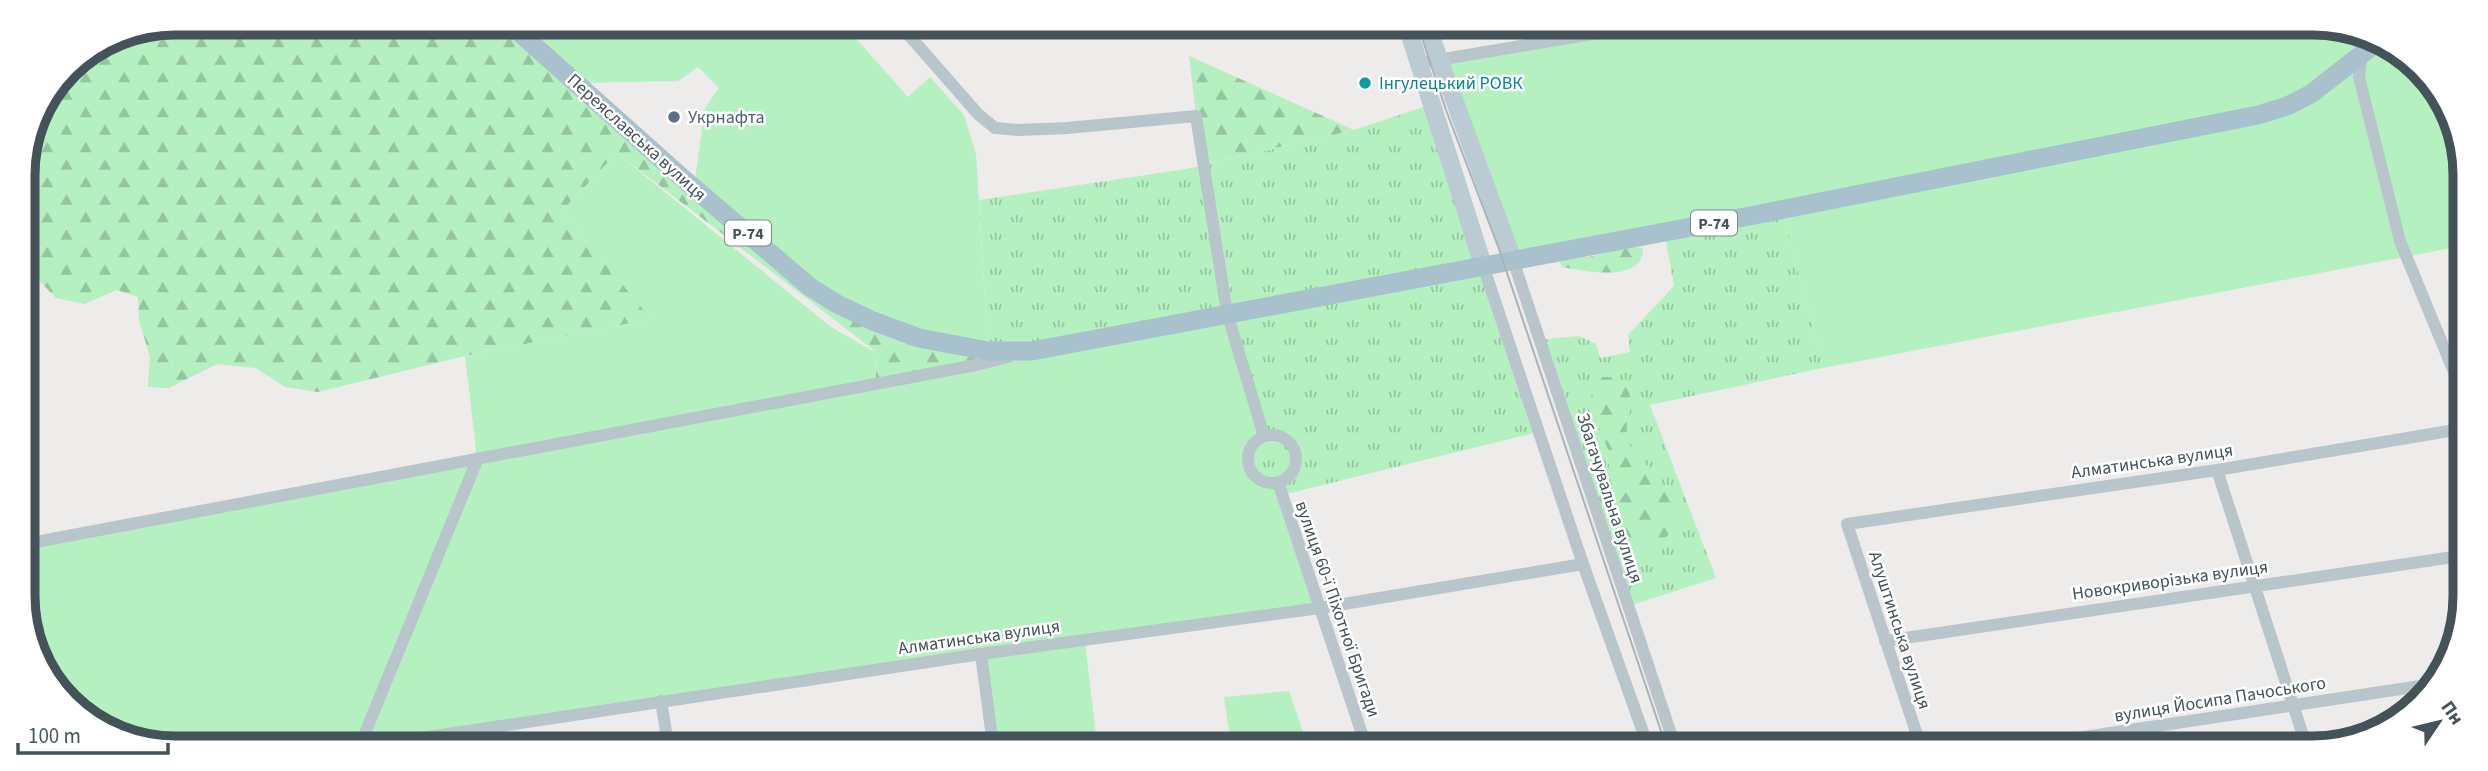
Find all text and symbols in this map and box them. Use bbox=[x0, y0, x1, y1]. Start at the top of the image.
street label: Переяславська вулиця bbox=[562, 68, 712, 207]
place label: Інгулецький РОВК bbox=[1379, 71, 1523, 96]
marker: Інгулецький РОВК bbox=[1357, 75, 1373, 91]
place label: Укрнафта bbox=[688, 105, 765, 130]
marker: Укрнафта bbox=[666, 109, 682, 125]
road number: Р-74 bbox=[1691, 210, 1737, 236]
road number: Р-74 bbox=[725, 220, 771, 246]
street label: Збагачувальна вулиця bbox=[1570, 410, 1649, 587]
street label: Алматинська вулиця bbox=[2069, 438, 2235, 485]
street label: вулиця 60-ї Піхотної Бригади bbox=[1289, 498, 1386, 721]
street label: Алуштинська вулиця bbox=[1862, 548, 1937, 712]
street label: Новокриворізька вулиця bbox=[2070, 554, 2270, 607]
street label: Алматинська вулиця bbox=[896, 614, 1062, 661]
street label: вулиця Йосипа Пачоського bbox=[2112, 670, 2328, 729]
north arrow bbox=[2404, 687, 2474, 757]
text: Пн bbox=[2434, 696, 2470, 731]
scale bar bbox=[18, 712, 168, 756]
text: 100 m bbox=[28, 721, 81, 751]

